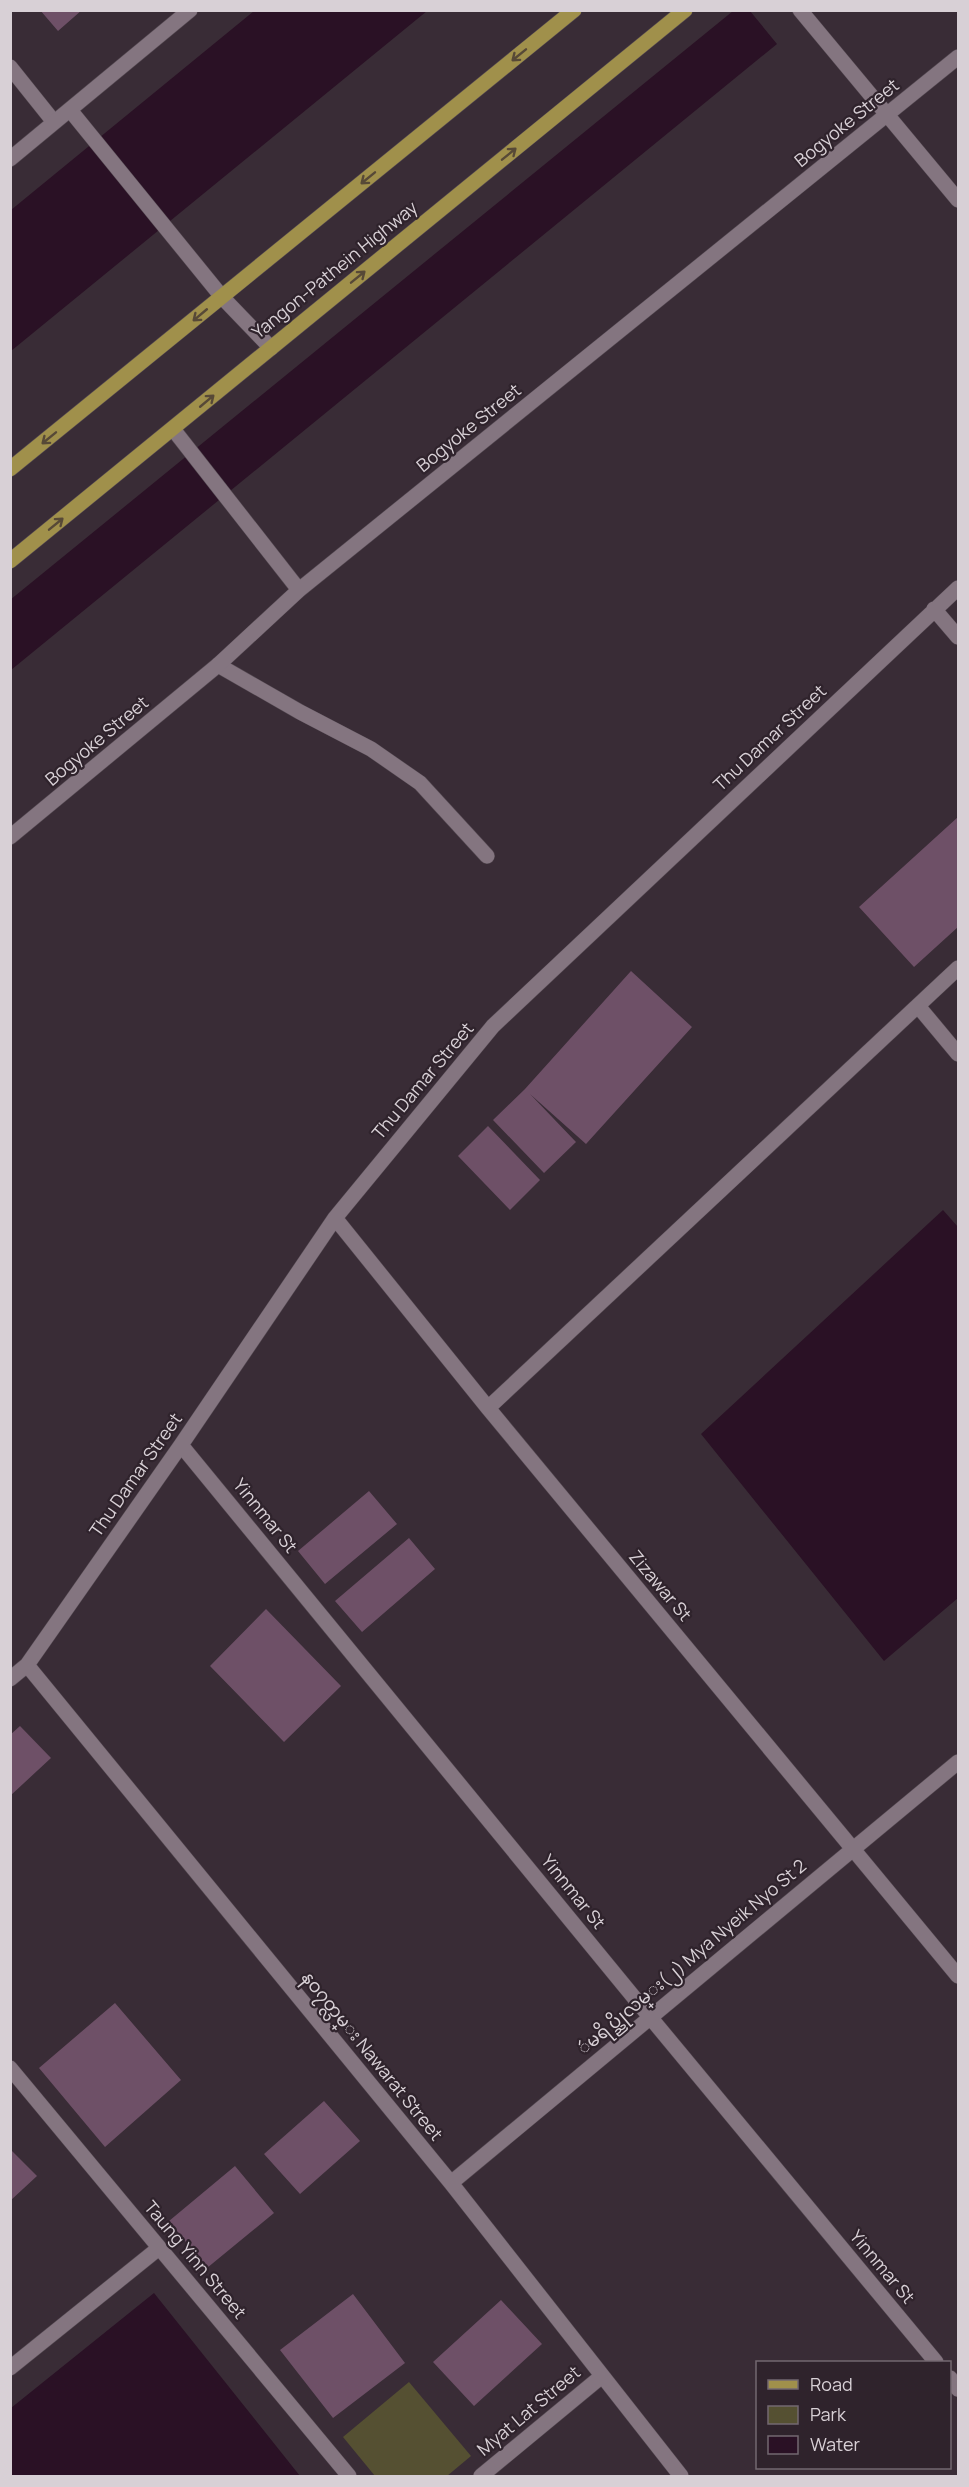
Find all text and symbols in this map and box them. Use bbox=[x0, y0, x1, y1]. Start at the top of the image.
one-way arrow bbox=[512, 48, 527, 62]
street label: Bogyoke Street bbox=[789, 73, 904, 172]
one-way arrow bbox=[501, 147, 516, 161]
one-way arrow bbox=[360, 171, 376, 184]
street label: Yangon-Pathein Highway bbox=[247, 195, 422, 343]
one-way arrow bbox=[350, 270, 365, 284]
one-way arrow bbox=[192, 308, 208, 321]
street label: Bogyoke Street bbox=[411, 378, 526, 477]
one-way arrow bbox=[199, 394, 215, 407]
one-way arrow bbox=[41, 432, 57, 445]
one-way arrow bbox=[48, 517, 63, 531]
street label: Thu Damar Street bbox=[708, 679, 831, 796]
street label: Bogyoke Street bbox=[40, 690, 153, 791]
street label: Thu Damar Street bbox=[366, 1017, 478, 1144]
street label: Thu Damar Street bbox=[83, 1408, 187, 1541]
street label: Yinnmar St bbox=[228, 1473, 303, 1558]
street label: Zizawar St bbox=[624, 1545, 697, 1626]
street label: Yinnmar St bbox=[536, 1849, 611, 1934]
street label: ဴမရိပ္ညိုလမ္း(၂) Mya Nyeik Nyo St 2 bbox=[571, 1853, 813, 2062]
street label: နဝ၇တ္လမ္း Nawarat Street bbox=[294, 1965, 449, 2148]
street label: Taung Yinn Street bbox=[139, 2195, 252, 2323]
street label: Yinnmar St bbox=[845, 2224, 921, 2308]
street label: Myat Lat Street bbox=[472, 2360, 585, 2461]
legend bbox=[756, 2361, 951, 2469]
text: Road bbox=[810, 2372, 853, 2396]
text: Park bbox=[810, 2402, 847, 2426]
text: Water bbox=[810, 2432, 860, 2456]

